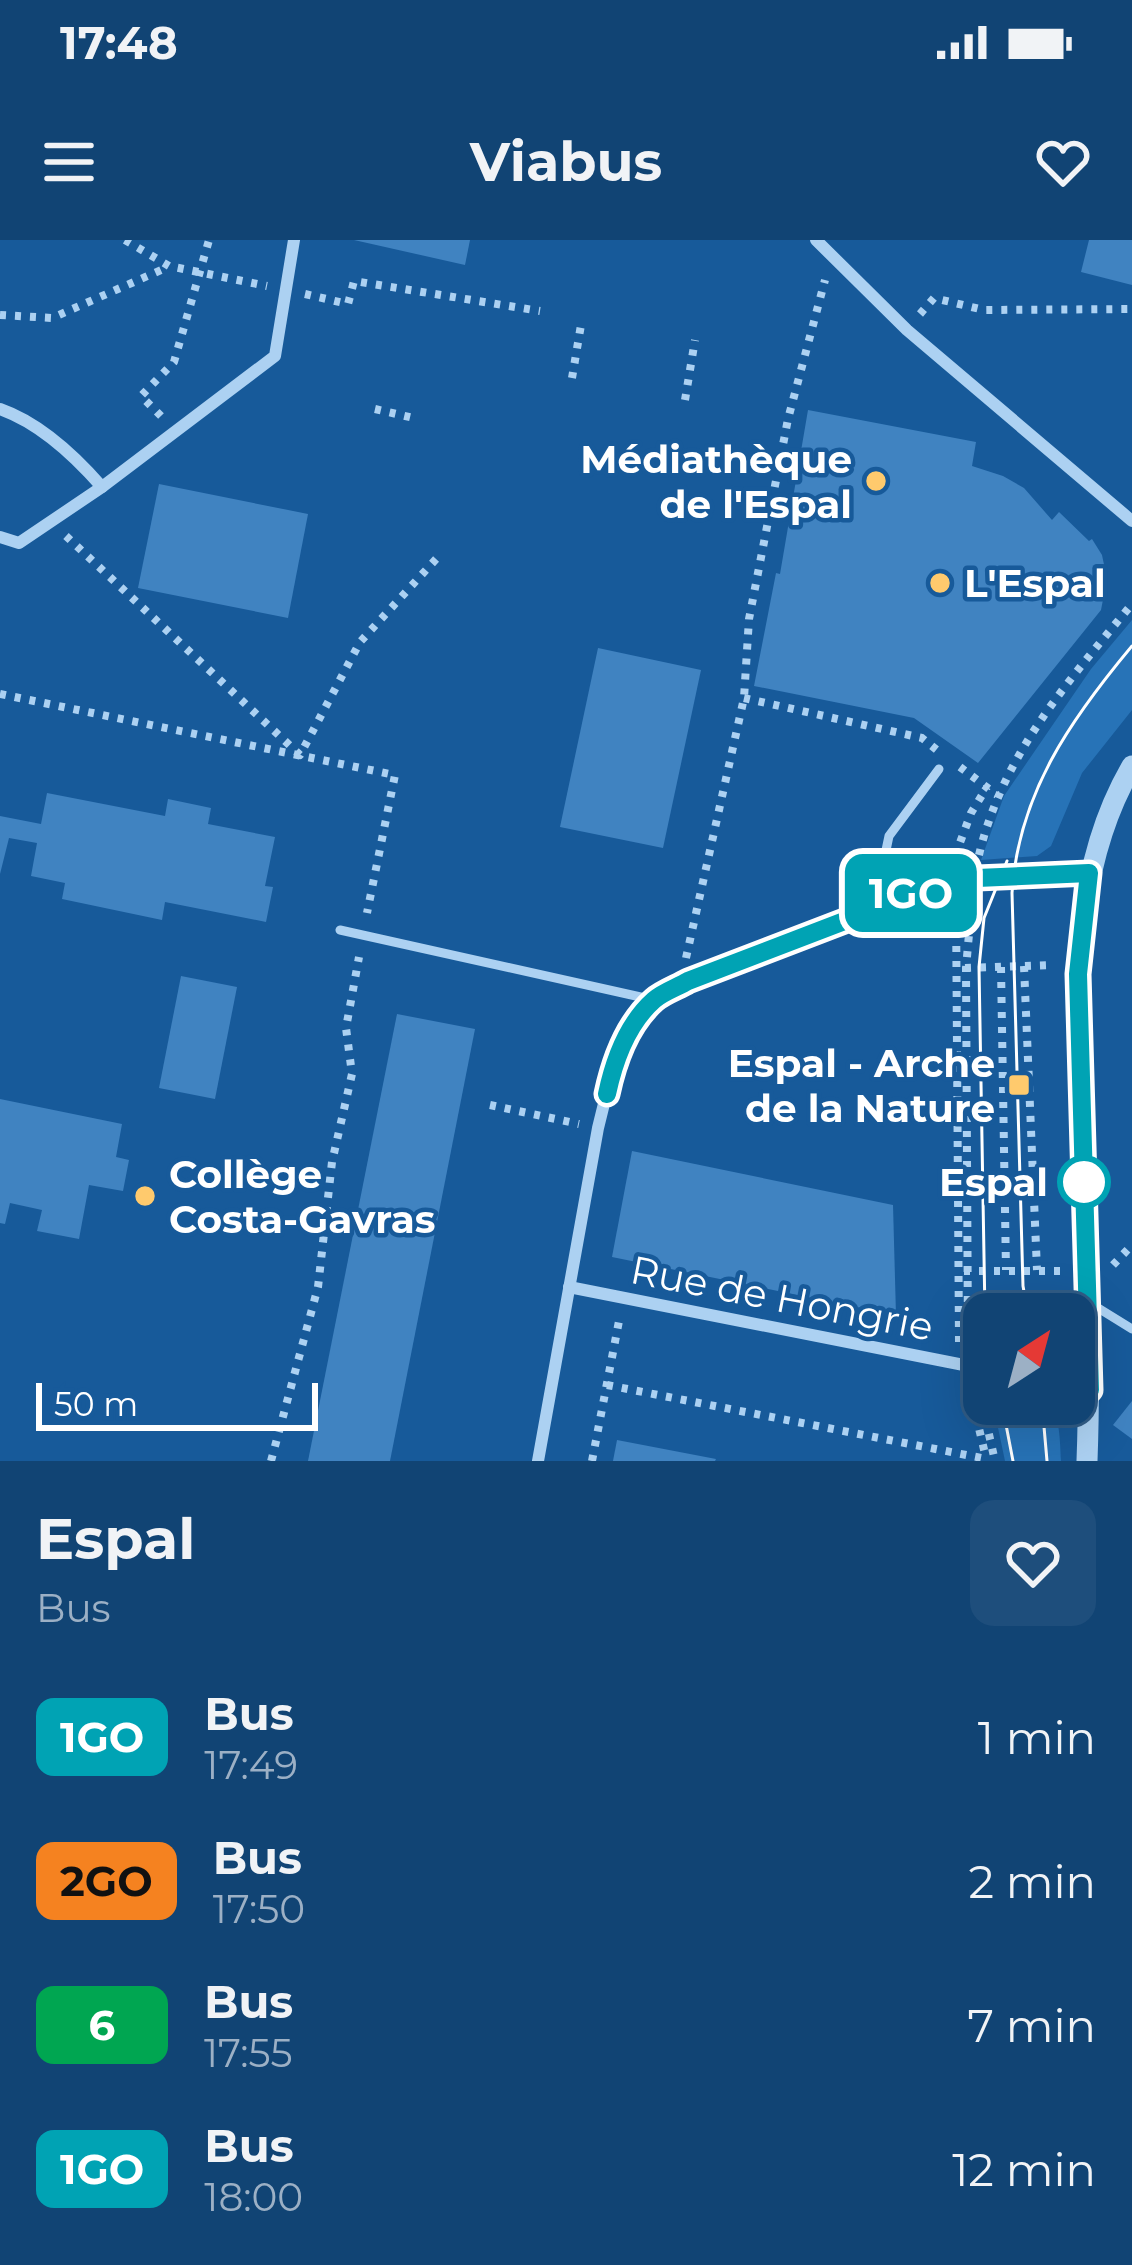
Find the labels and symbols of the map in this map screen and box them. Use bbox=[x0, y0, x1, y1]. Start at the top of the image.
place label: Médiathèque de l'Espal bbox=[580, 435, 852, 528]
marker: Médiathèque de l'Espal bbox=[863, 468, 889, 494]
place label: L'Espal bbox=[964, 559, 1106, 607]
marker: L'Espal bbox=[927, 570, 953, 596]
line badge: 1GO bbox=[842, 854, 980, 932]
place label: Espal - Arche de la Nature bbox=[728, 1039, 995, 1132]
marker: Espal - Arche de la Nature bbox=[1006, 1072, 1032, 1098]
place label: Collège Costa-Gavras bbox=[169, 1150, 435, 1243]
marker: Espal bbox=[1059, 1157, 1109, 1207]
place label: Espal bbox=[939, 1158, 1048, 1206]
marker: Collège Costa-Gavras bbox=[132, 1183, 158, 1209]
street label: Rue de Hongrie bbox=[627, 1245, 937, 1351]
north arrow bbox=[963, 1293, 1095, 1425]
scale bar bbox=[36, 1377, 318, 1430]

